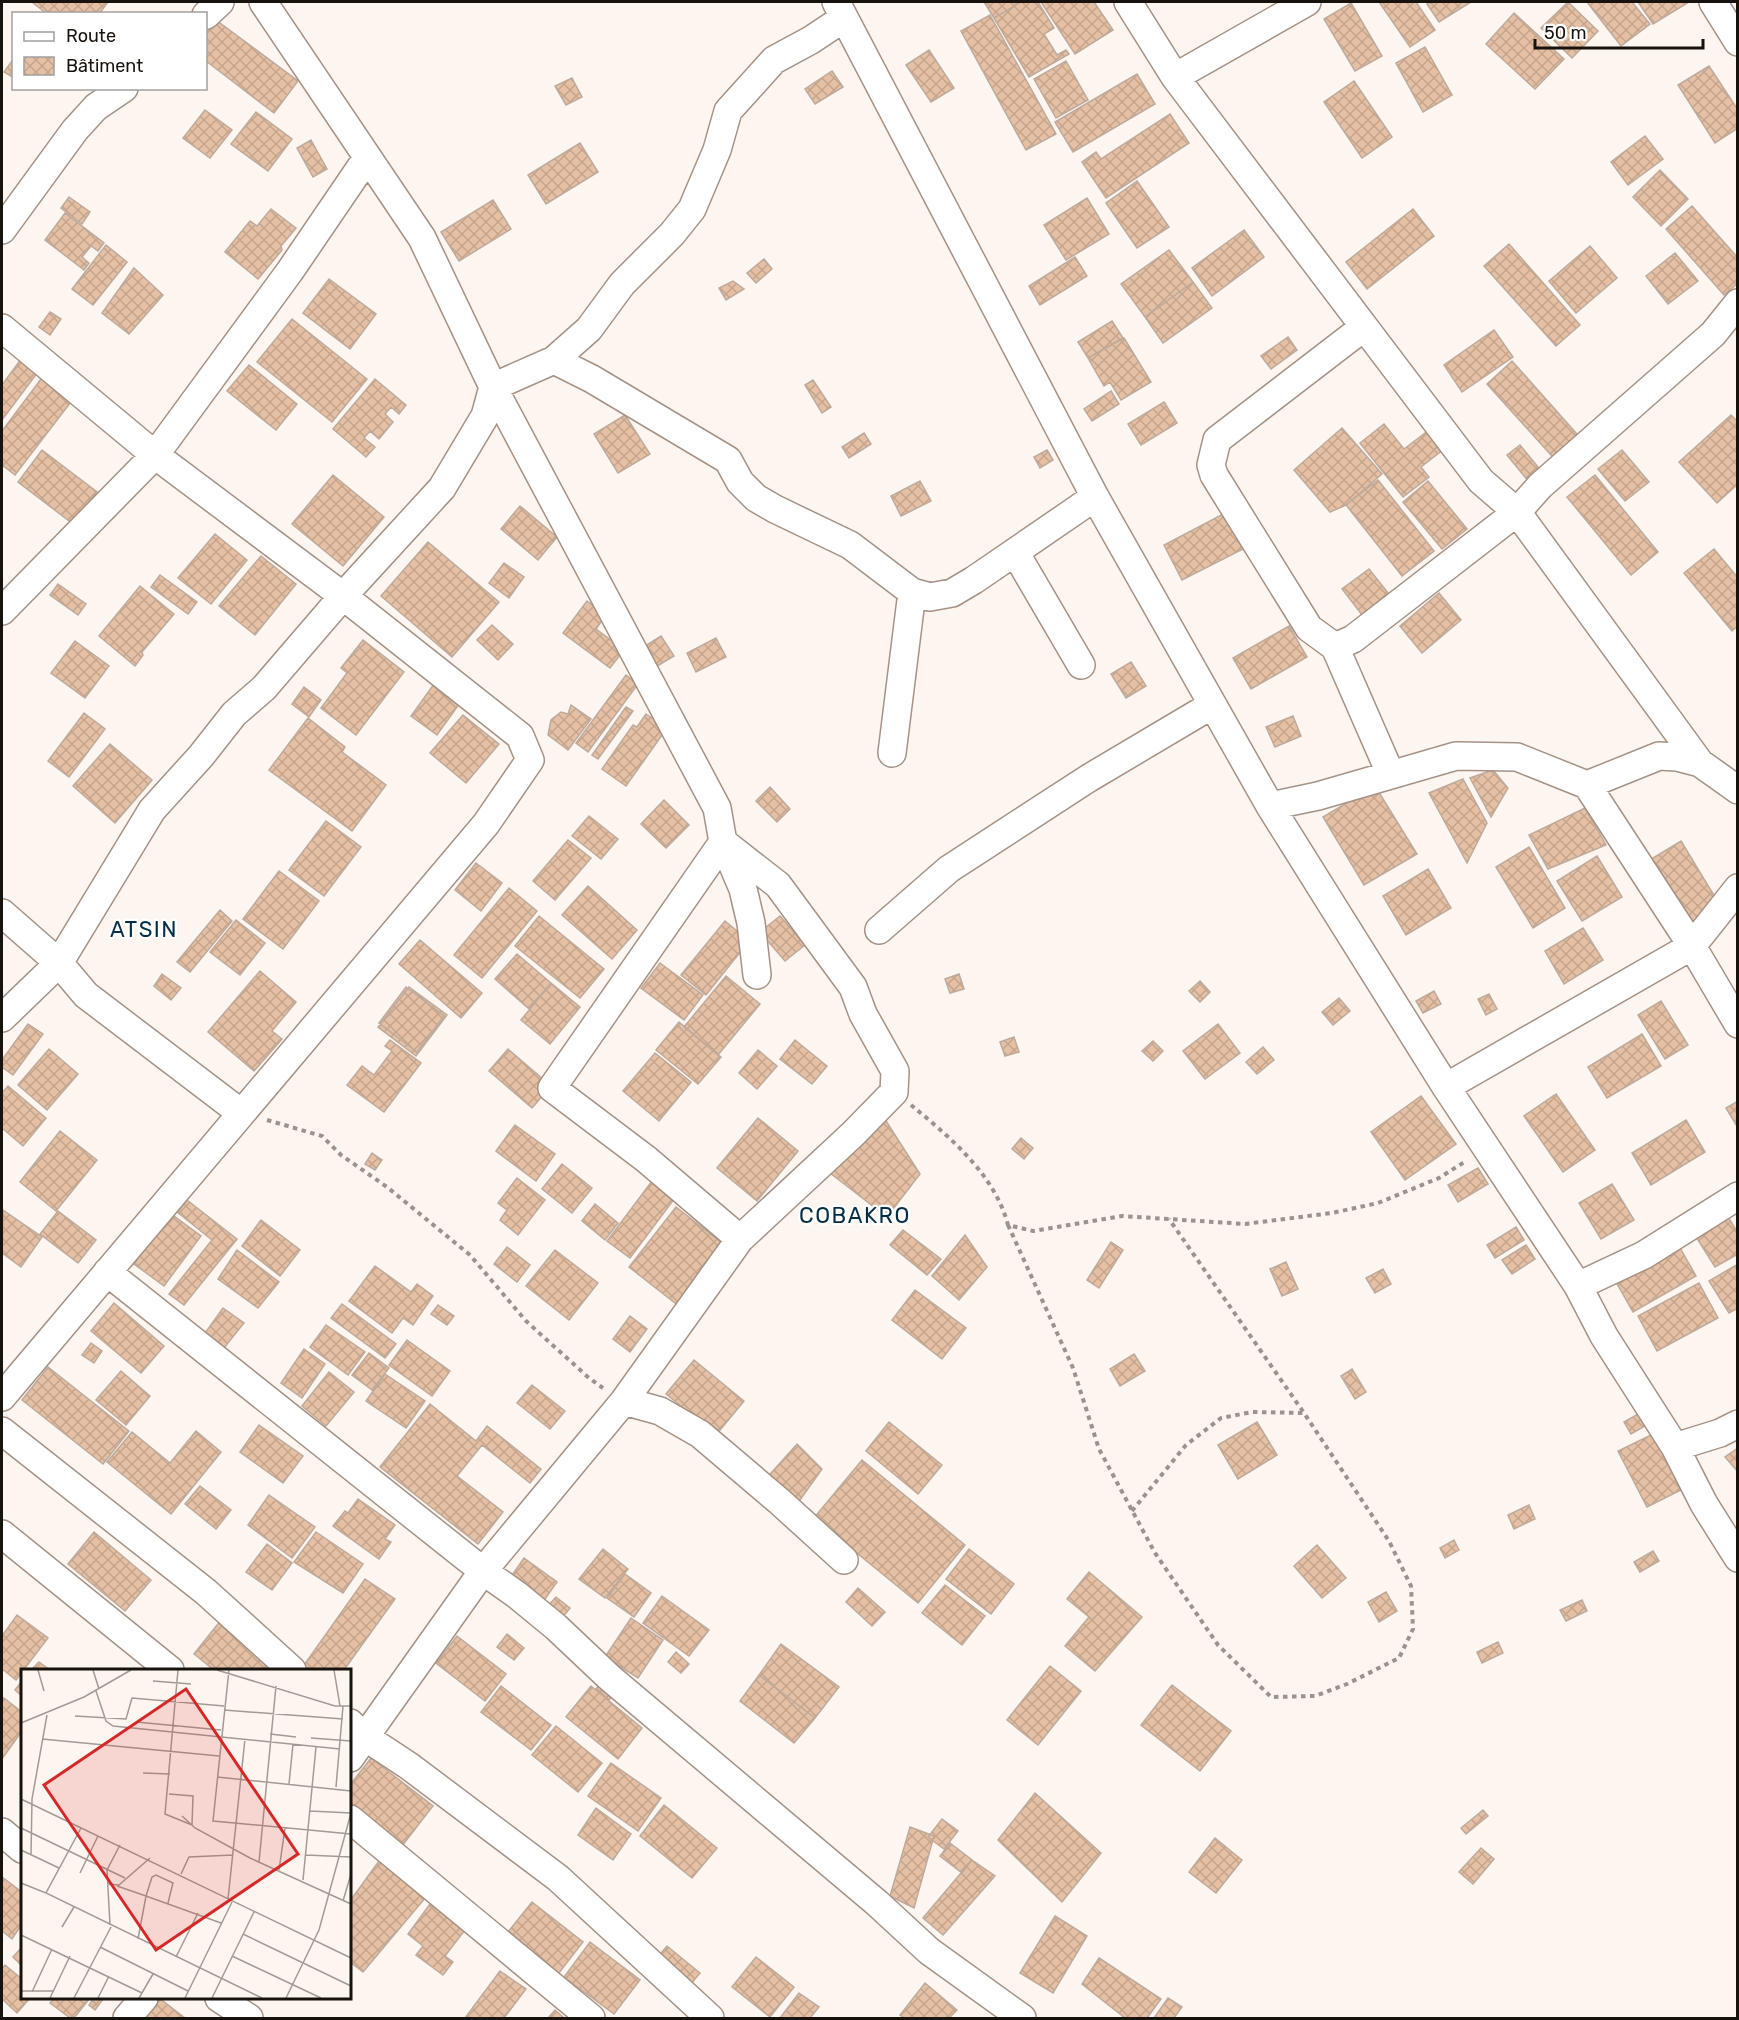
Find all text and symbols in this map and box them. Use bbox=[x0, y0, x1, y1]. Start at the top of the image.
legend bbox=[12, 12, 207, 90]
scale bar bbox=[1535, 12, 1703, 50]
text: 50 m bbox=[1544, 22, 1587, 44]
text: Route bbox=[66, 25, 116, 47]
text: Bâtiment bbox=[66, 55, 143, 77]
district label: ATSIN bbox=[110, 916, 178, 943]
district label: COBAKRO bbox=[799, 1202, 911, 1229]
inset map bbox=[21, 1669, 351, 1999]

